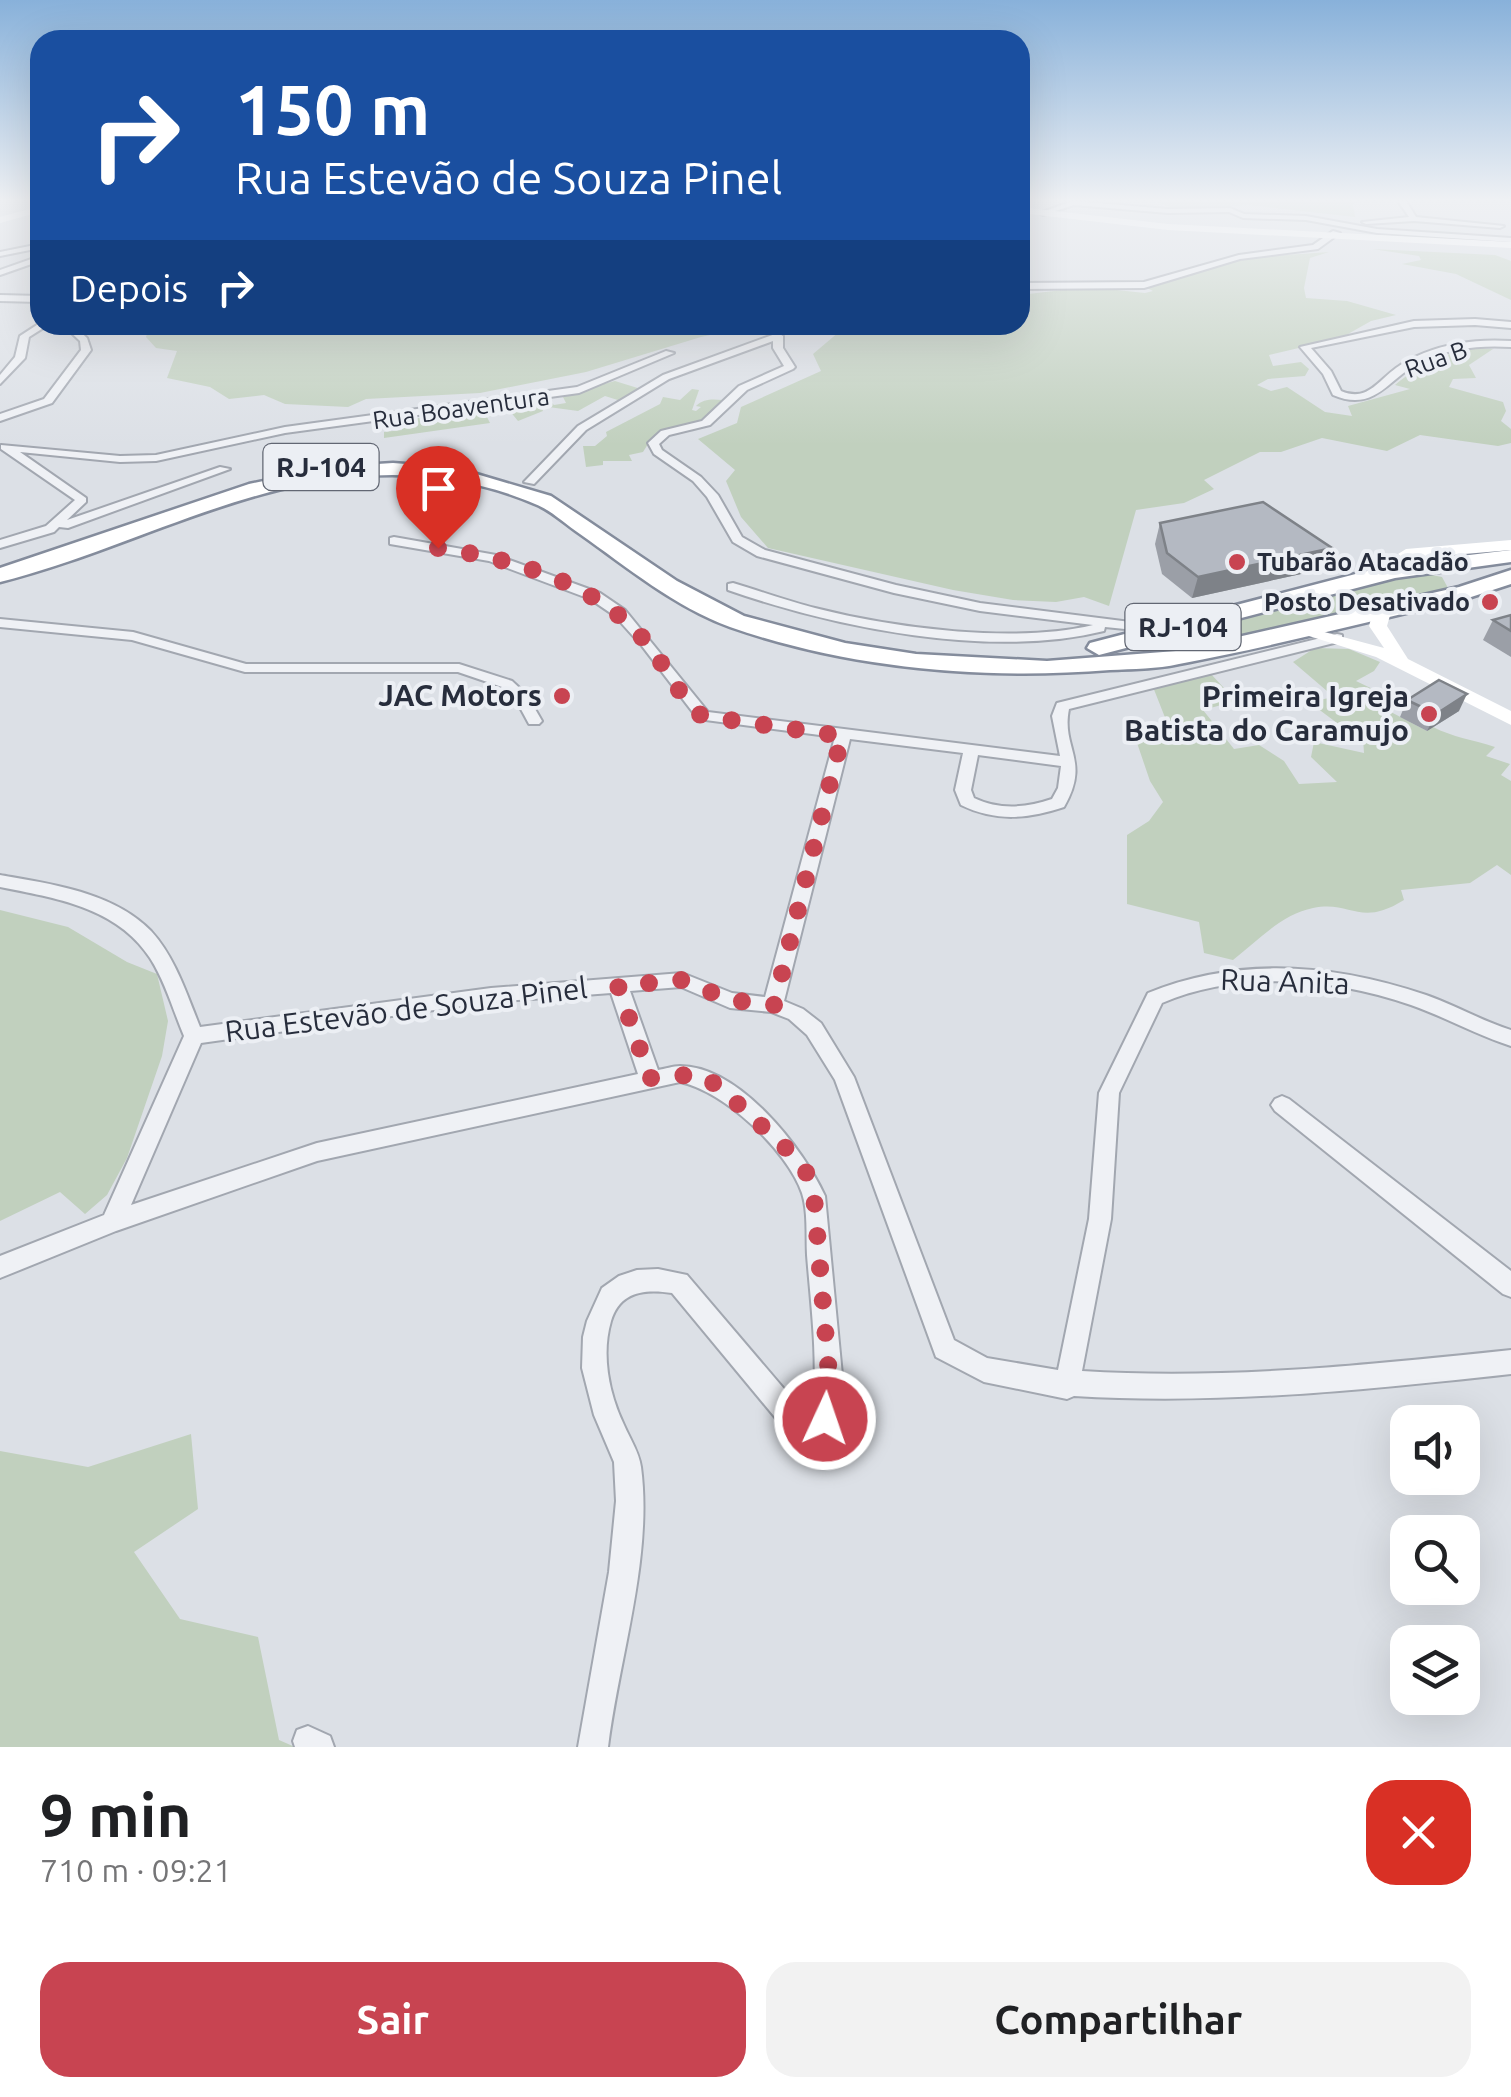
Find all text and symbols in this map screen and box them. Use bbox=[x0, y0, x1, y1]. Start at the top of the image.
icon: right bbox=[70, 70, 200, 200]
text: 150 m bbox=[235, 70, 430, 148]
text: Rua Estevão de Souza Pinel bbox=[235, 152, 782, 203]
icon: right bbox=[208, 260, 263, 315]
text: Depois bbox=[70, 267, 188, 309]
street label: Rua B bbox=[1401, 335, 1471, 383]
street label: Rua Boaventura bbox=[371, 382, 551, 434]
road number: RJ-104 bbox=[264, 444, 378, 490]
pin bbox=[396, 446, 481, 549]
icon: arrive bbox=[411, 461, 466, 516]
place label: Tubarão Atacadão bbox=[1257, 548, 1469, 576]
marker: Tubarão Atacadão bbox=[1226, 551, 1248, 573]
place label: Posto Desativado bbox=[1264, 588, 1470, 616]
marker: Posto Desativado bbox=[1479, 591, 1501, 613]
road number: RJ-104 bbox=[1126, 604, 1240, 650]
place label: JAC Motors bbox=[378, 678, 542, 712]
place label: Primeira Igreja Batista do Caramujo bbox=[1124, 679, 1409, 747]
marker: JAC Motors bbox=[551, 685, 573, 707]
marker: Primeira Igreja Batista do Caramujo bbox=[1418, 703, 1440, 725]
street label: Rua Anita bbox=[1220, 962, 1350, 1000]
street label: Rua Estevão de Souza Pinel bbox=[223, 970, 589, 1048]
position arrow bbox=[773, 1367, 877, 1471]
map controls bbox=[1390, 1405, 1480, 1715]
button: sound bbox=[1390, 1405, 1480, 1495]
button: search bbox=[1390, 1515, 1480, 1605]
button: layers bbox=[1390, 1625, 1480, 1715]
button: close bbox=[1366, 1780, 1471, 1885]
text: 9 min bbox=[40, 1781, 192, 1848]
text: 710 m · 09:21 bbox=[40, 1852, 232, 1888]
button: Sair bbox=[40, 1962, 746, 2077]
button: Compartilhar bbox=[766, 1962, 1471, 2077]

